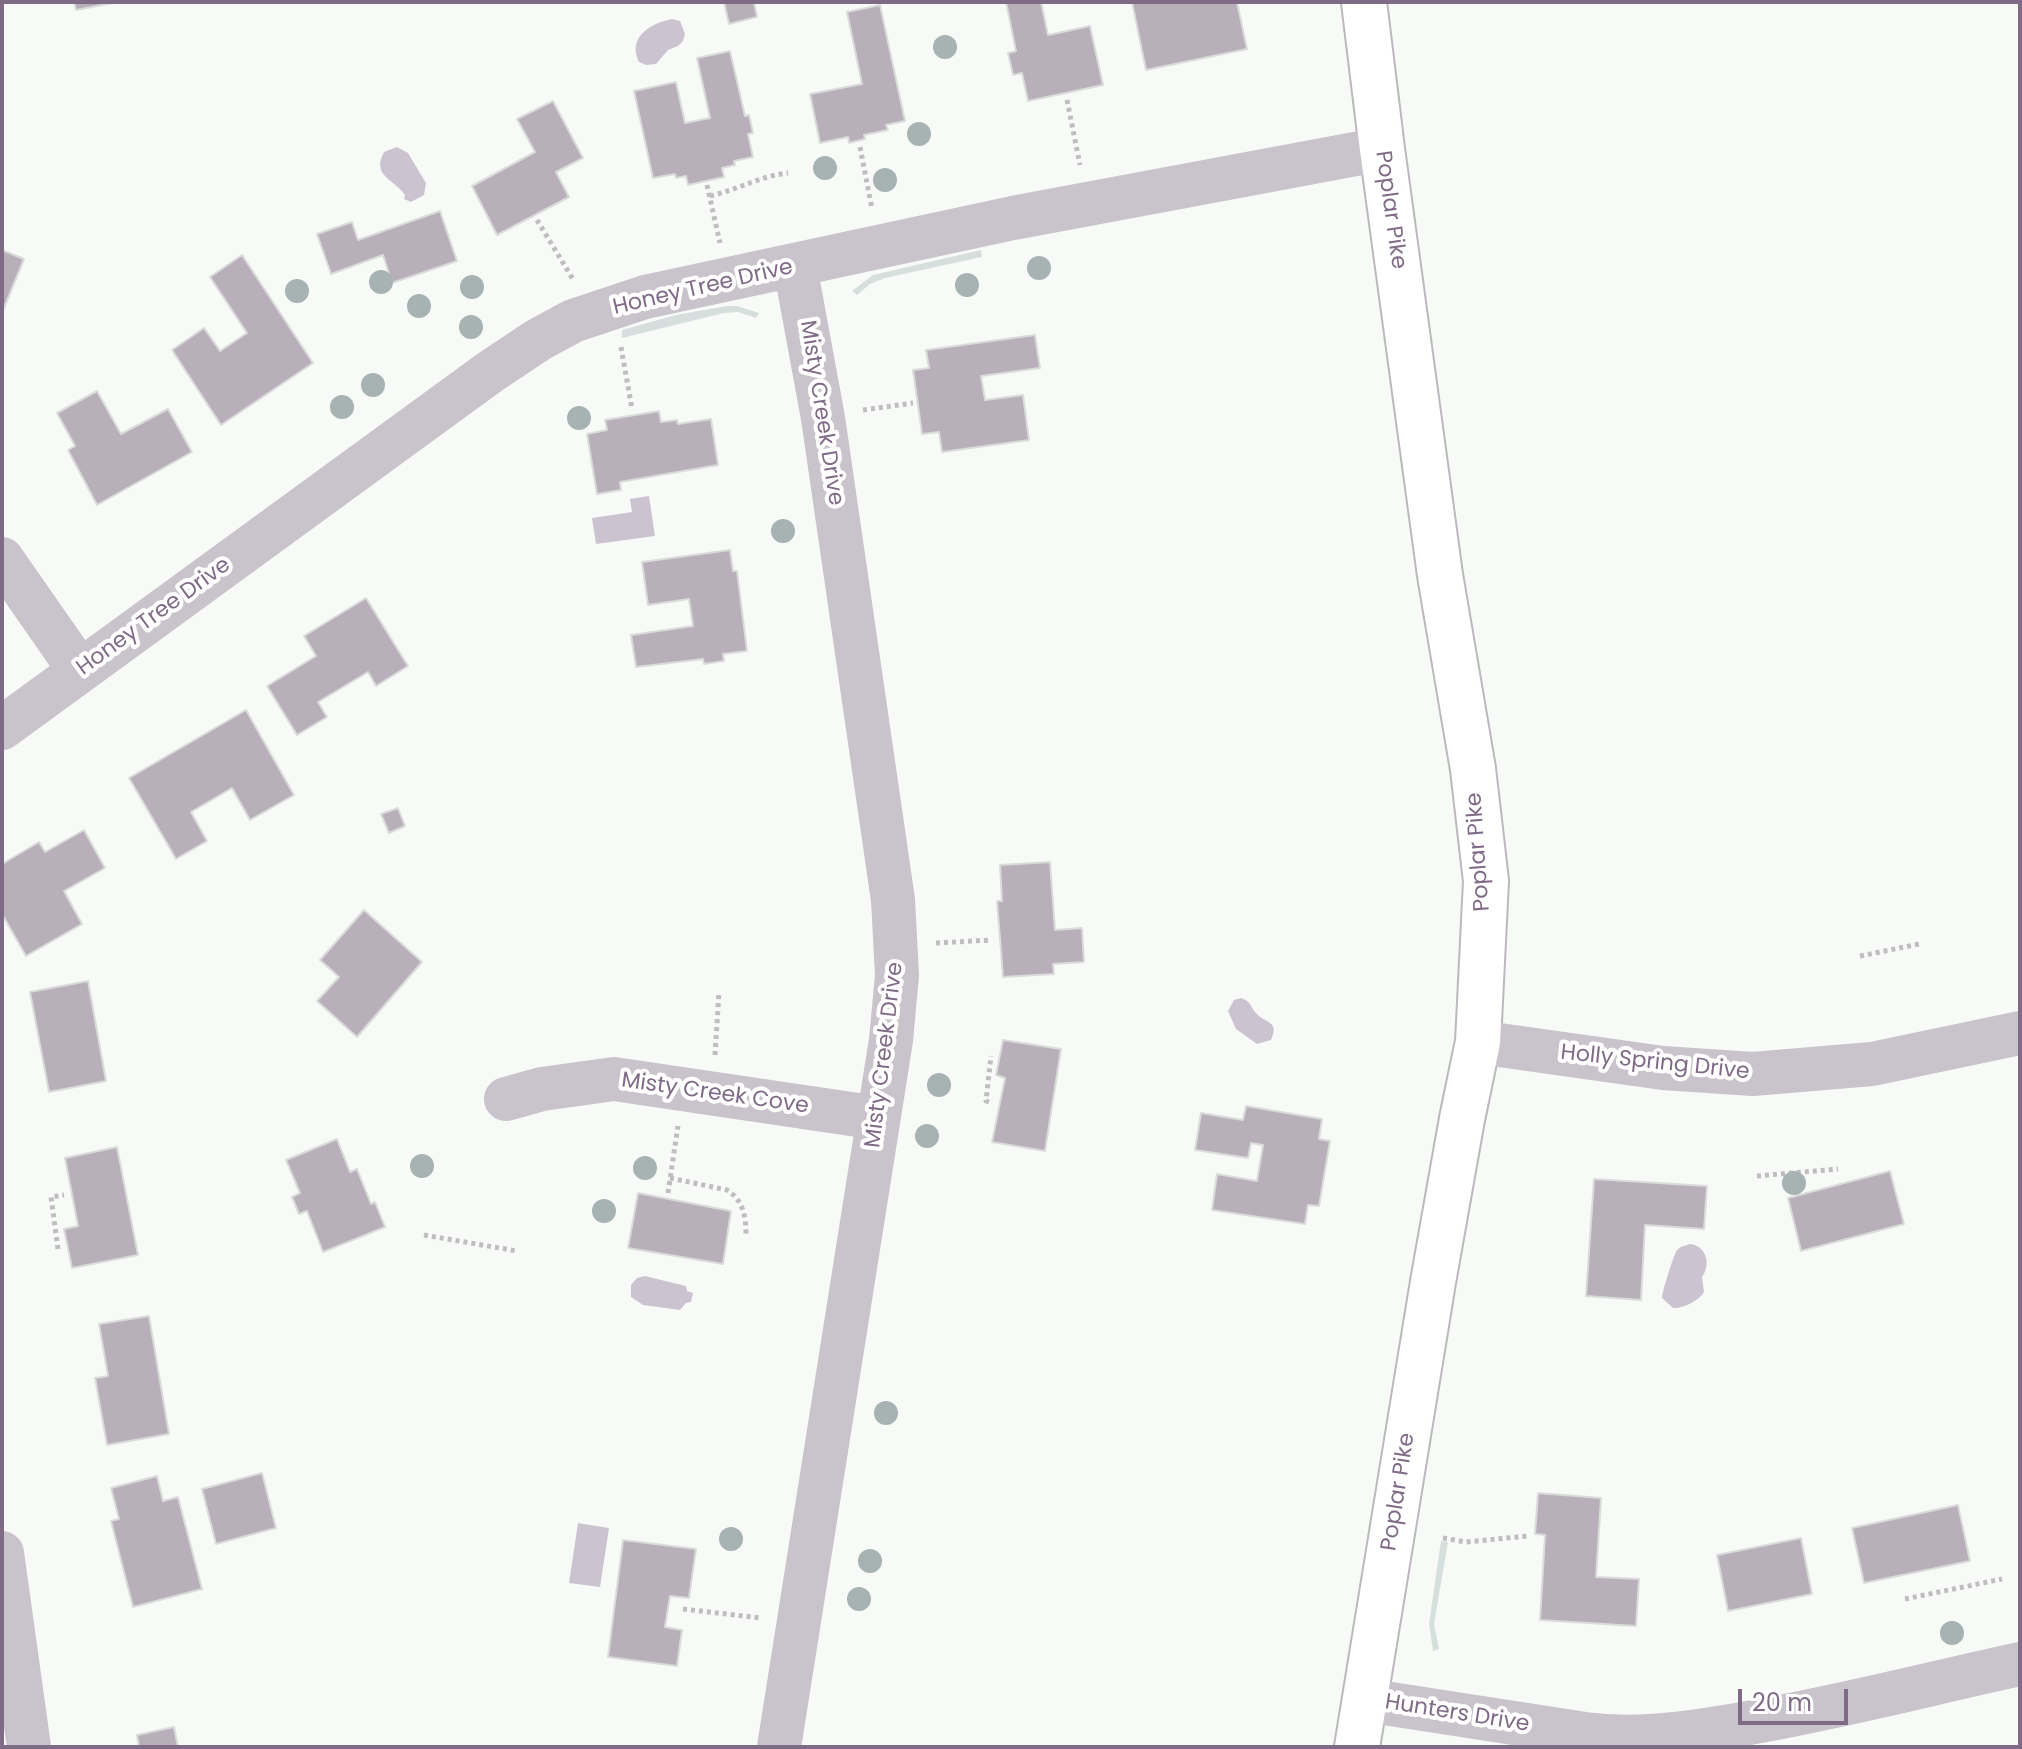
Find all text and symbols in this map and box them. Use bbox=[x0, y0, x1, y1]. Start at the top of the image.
street label: Poplar Pike bbox=[1369, 149, 1411, 271]
street label: Honey Tree Drive bbox=[611, 254, 795, 322]
street label: Misty Creek Drive bbox=[793, 319, 849, 507]
street label: Honey Tree Drive bbox=[72, 552, 236, 682]
street label: Poplar Pike bbox=[1462, 792, 1496, 912]
street label: Misty Creek Drive bbox=[861, 961, 909, 1149]
street label: Holly Spring Drive bbox=[1559, 1040, 1751, 1086]
street label: Misty Creek Cove bbox=[620, 1068, 810, 1120]
street label: Poplar Pike bbox=[1377, 1431, 1421, 1553]
scale bar bbox=[1742, 1673, 1852, 1723]
text: 20 m bbox=[1752, 1686, 1812, 1719]
street label: Hunters Drive bbox=[1383, 1690, 1531, 1738]

